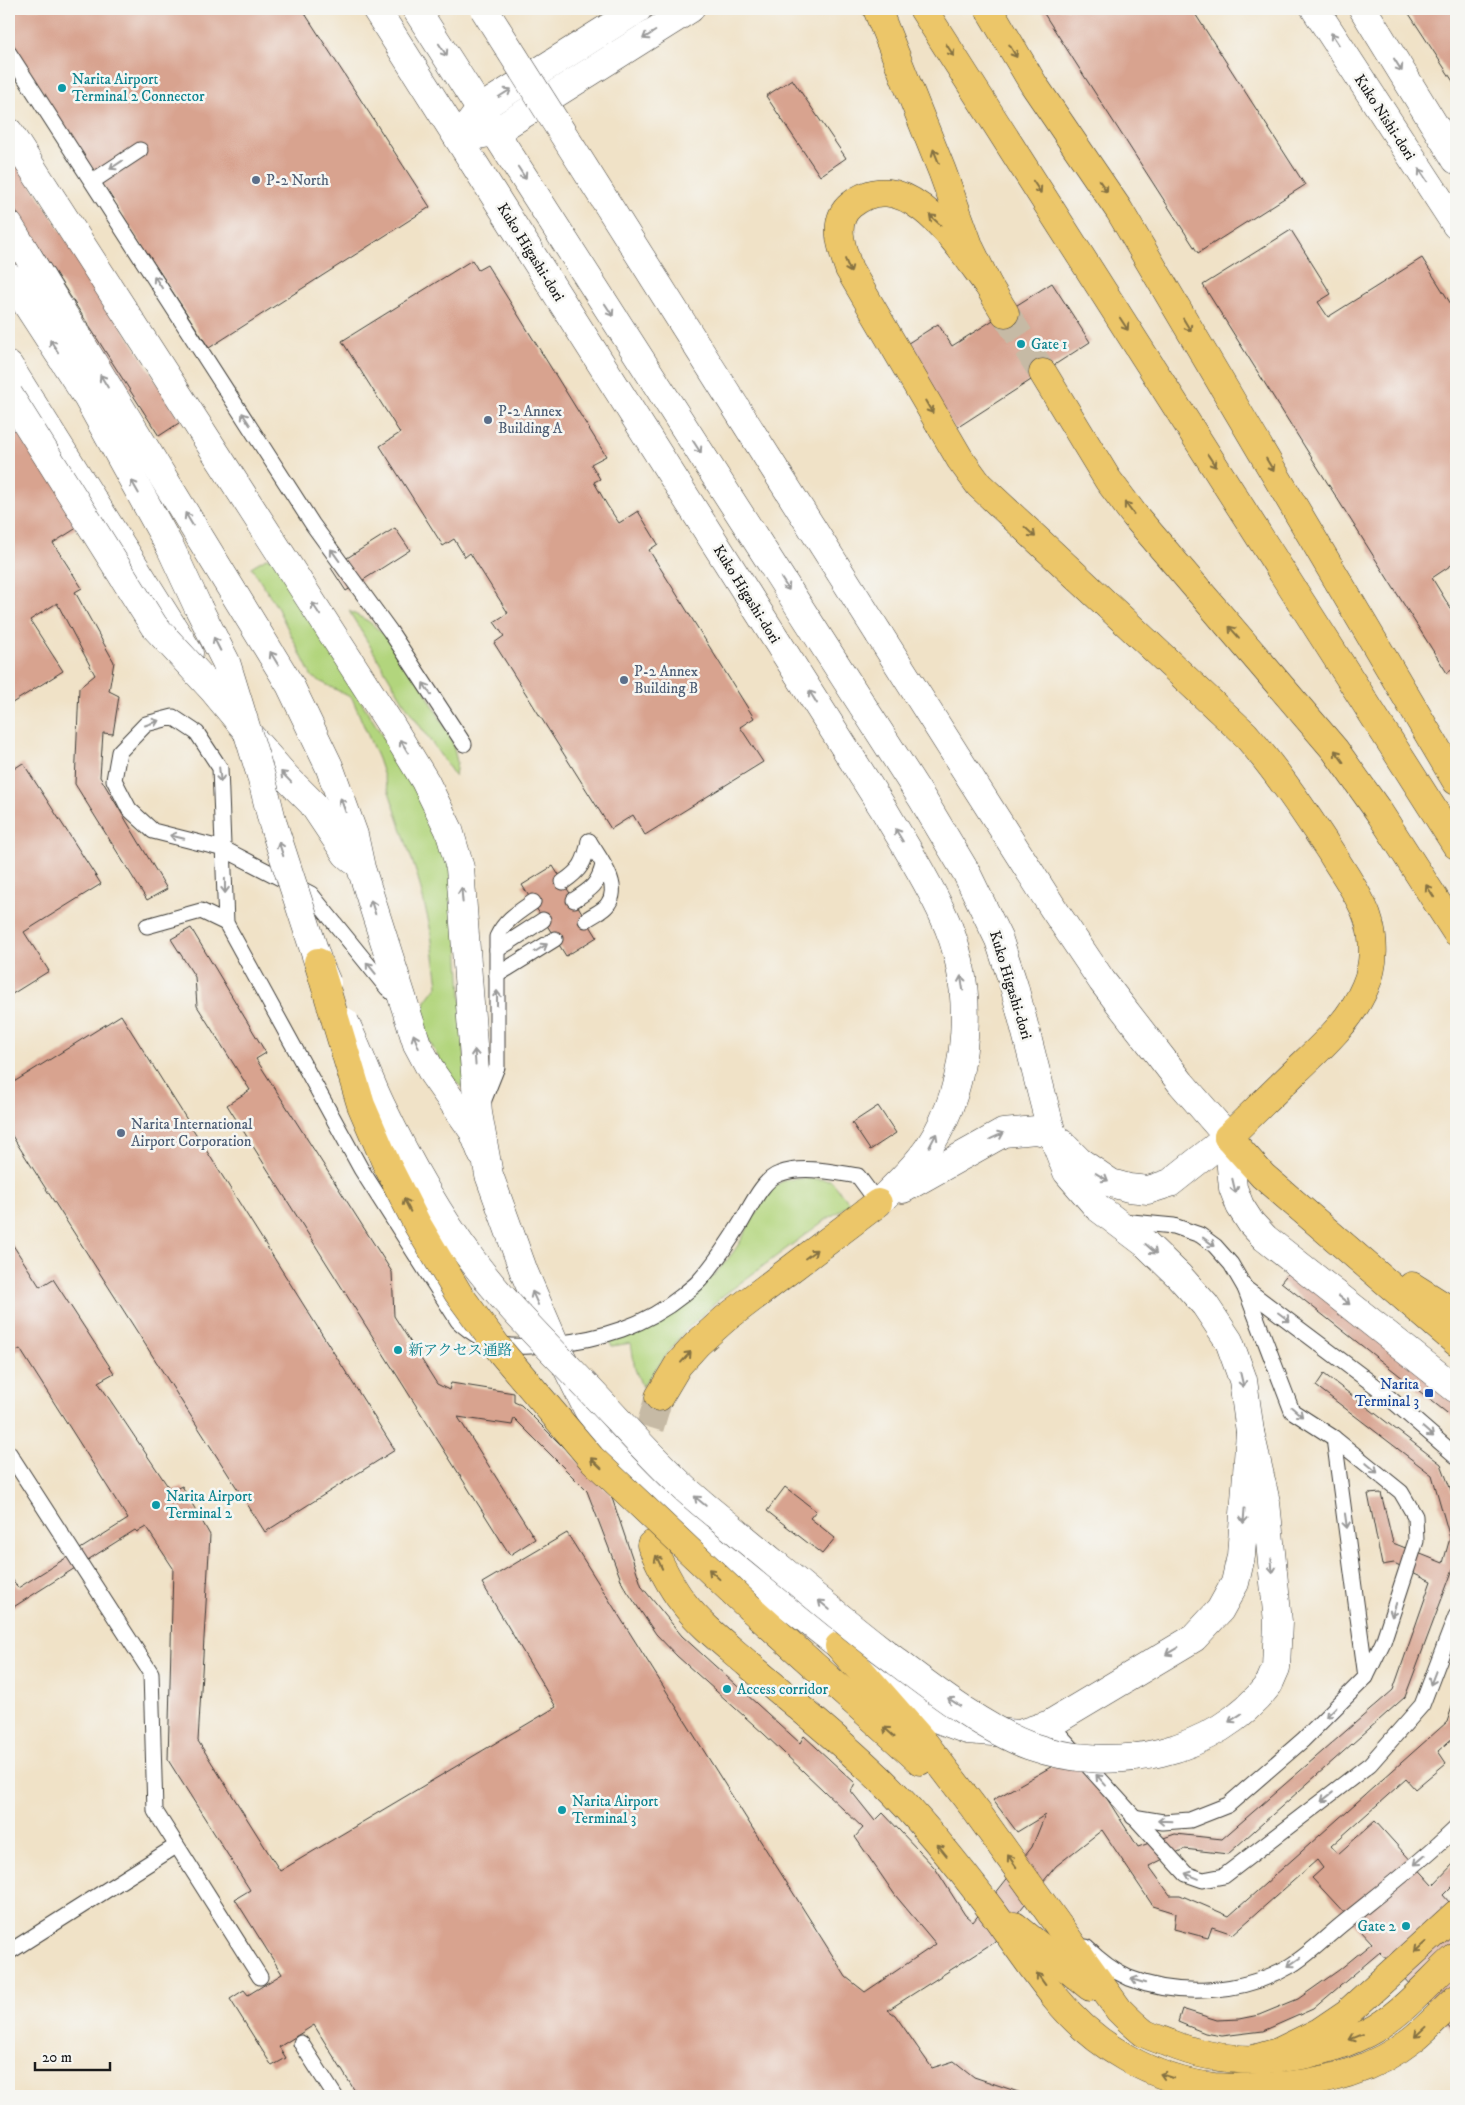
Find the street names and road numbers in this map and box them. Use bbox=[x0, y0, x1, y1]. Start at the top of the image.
street label: Kuko Nishi-dori bbox=[1350, 71, 1419, 164]
street label: Kuko Higashi-dori bbox=[493, 199, 569, 305]
street label: Kuko Higashi-dori bbox=[709, 541, 785, 647]
street label: Kuko Higashi-dori bbox=[985, 929, 1036, 1042]

